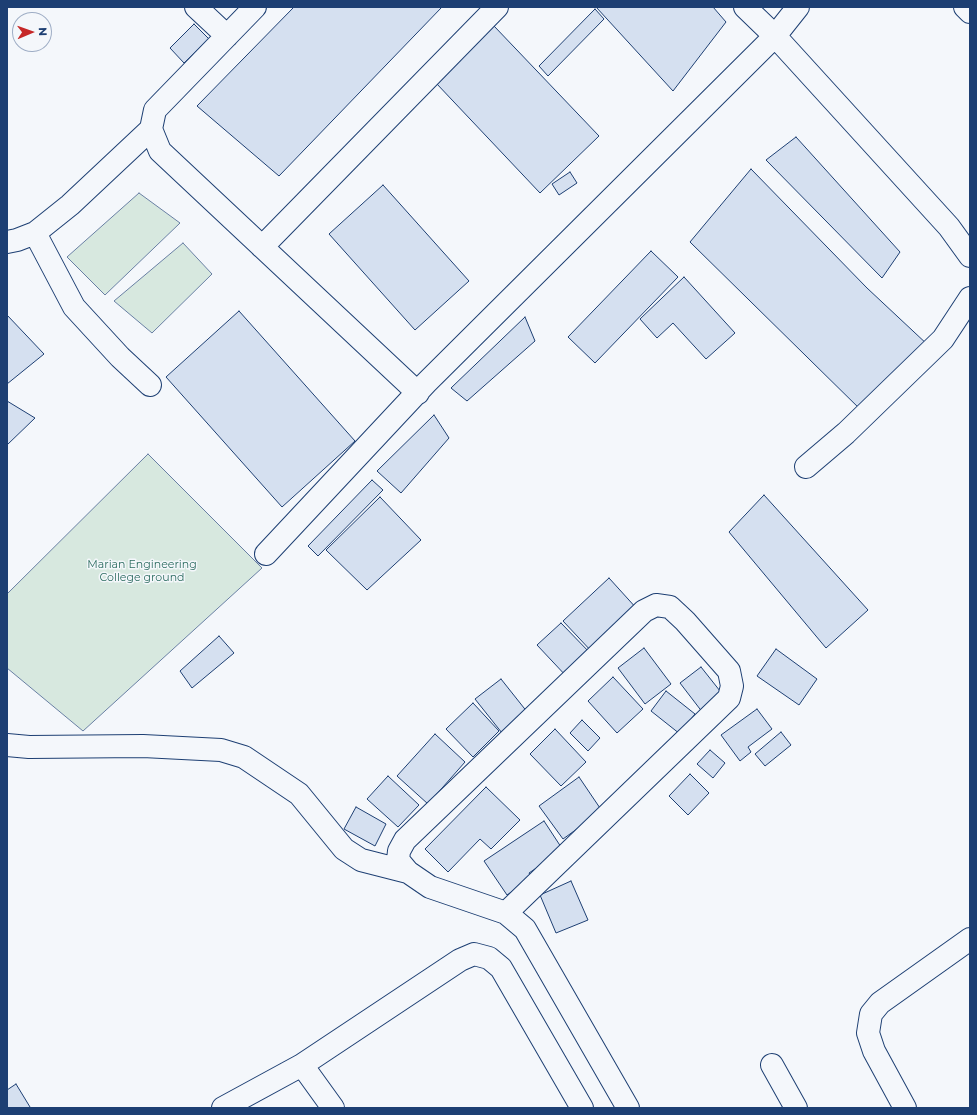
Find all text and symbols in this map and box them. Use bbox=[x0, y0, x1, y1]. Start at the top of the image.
north arrow bbox=[12, 12, 52, 52]
text: N bbox=[36, 27, 50, 36]
park label: Marian Engineering College ground bbox=[87, 558, 197, 584]

